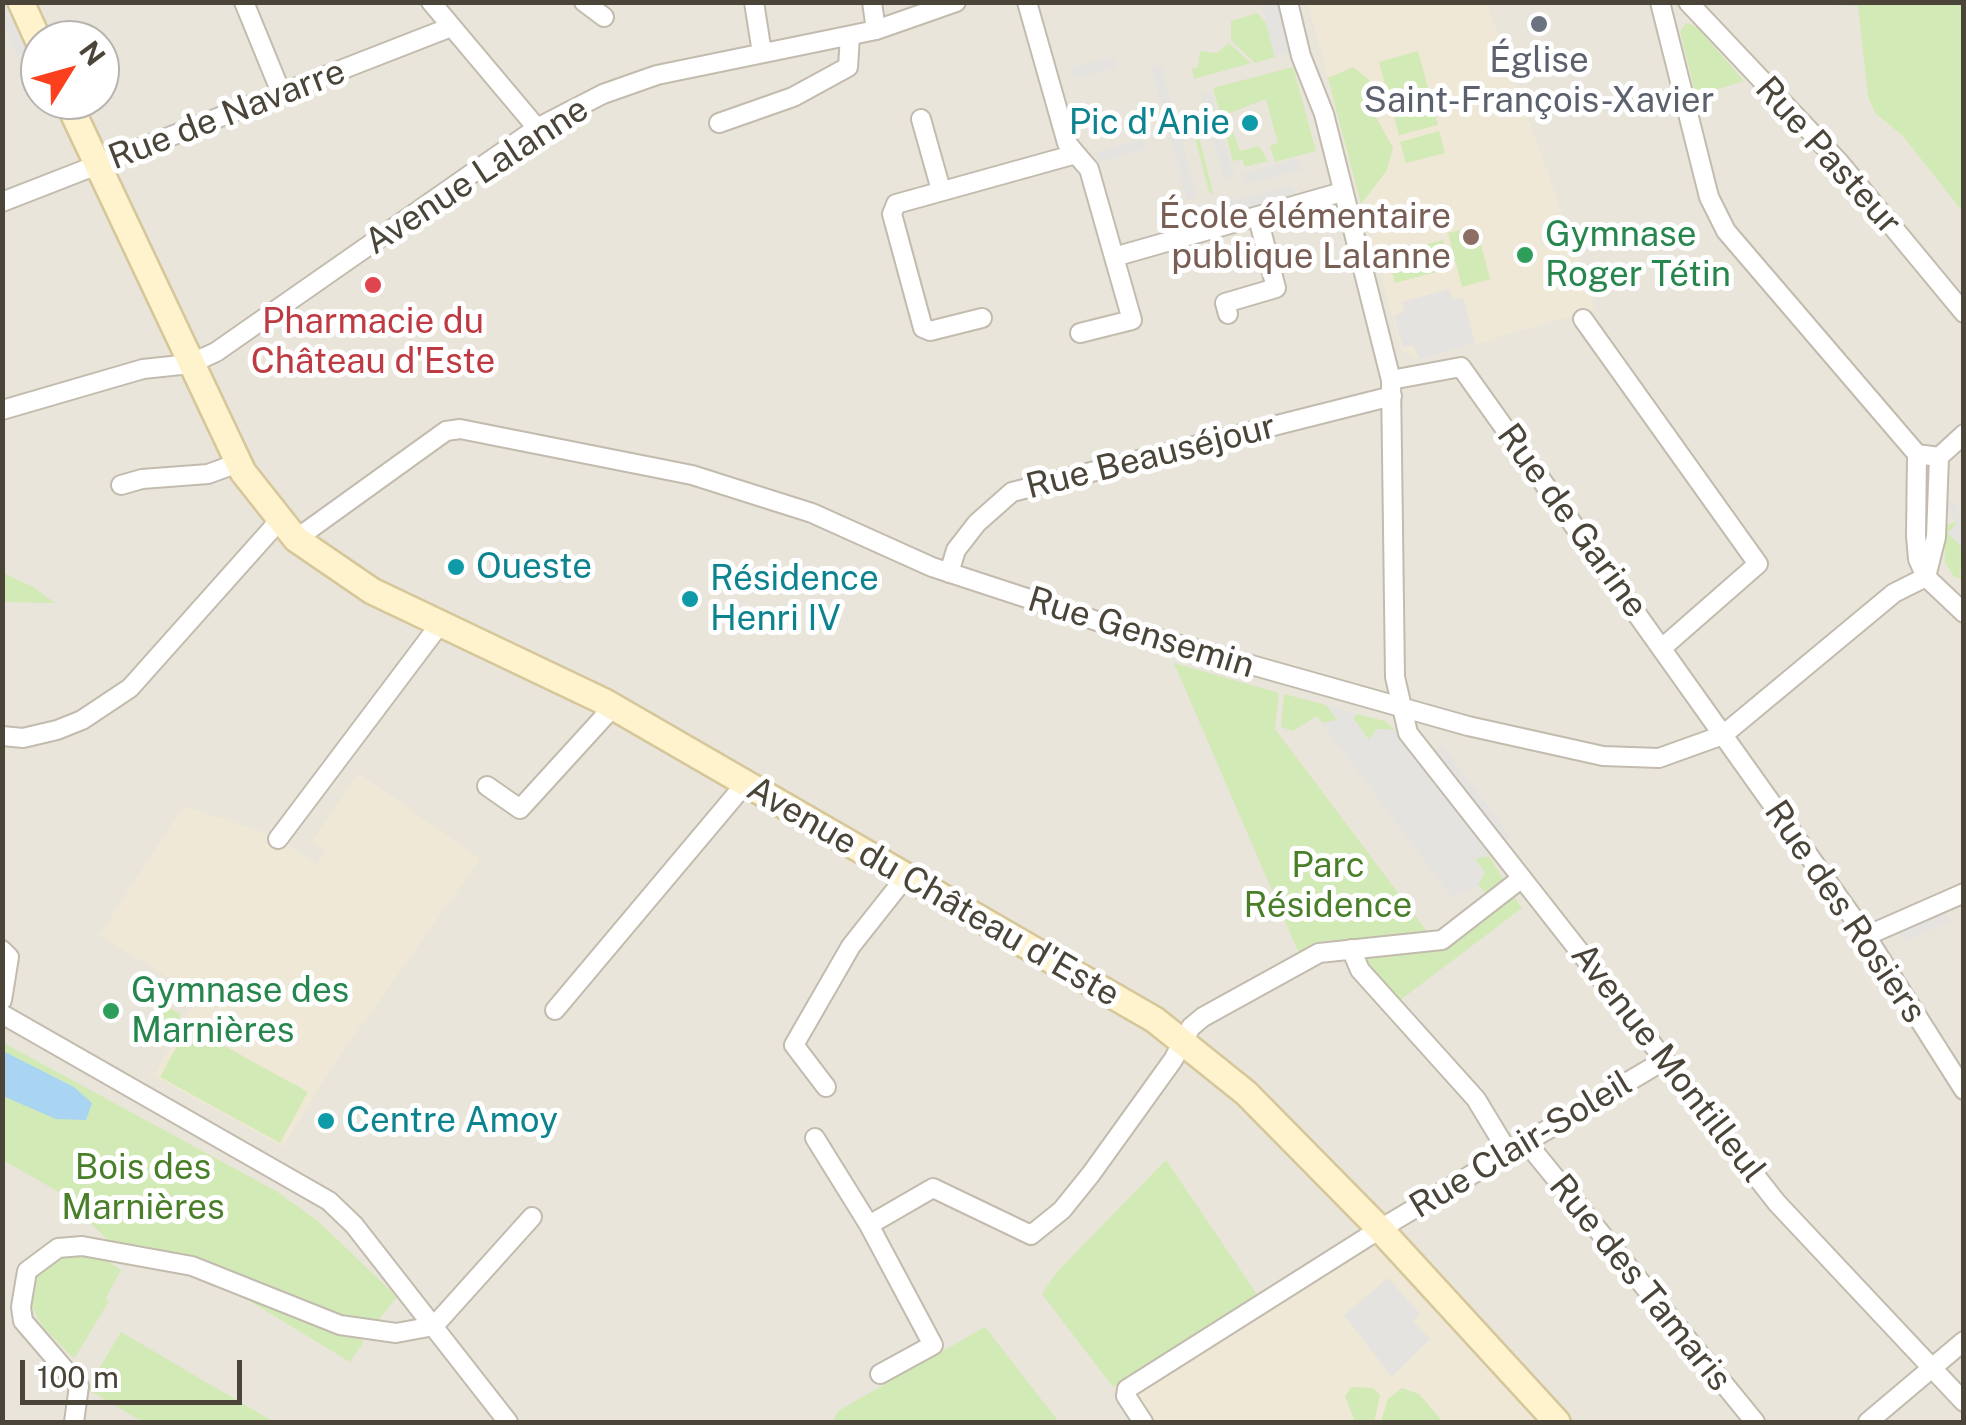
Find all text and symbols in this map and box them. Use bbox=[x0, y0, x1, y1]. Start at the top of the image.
marker: Église Saint-François-Xavier bbox=[1528, 13, 1550, 35]
north arrow bbox=[20, 20, 120, 120]
text: N bbox=[73, 34, 113, 72]
place label: Église Saint-François-Xavier bbox=[1364, 40, 1714, 122]
street label: Rue de Navarre bbox=[103, 51, 351, 179]
street label: Rue Pasteur bbox=[1746, 69, 1910, 243]
street label: Avenue Lalanne bbox=[357, 88, 597, 264]
place label: Pic d'Anie bbox=[1069, 102, 1230, 144]
marker: Pic d'Anie bbox=[1239, 112, 1261, 134]
place label: École élémentaire publique Lalanne bbox=[1159, 196, 1451, 278]
place label: Gymnase Roger Tétin bbox=[1545, 214, 1731, 296]
marker: École élémentaire publique Lalanne bbox=[1460, 226, 1482, 248]
marker: Gymnase Roger Tétin bbox=[1514, 244, 1536, 266]
marker: Pharmacie du Château d'Este bbox=[362, 274, 384, 296]
place label: Pharmacie du Château d'Este bbox=[251, 301, 495, 383]
street label: Rue Beauséjour bbox=[1022, 406, 1280, 508]
street label: Rue de Garine bbox=[1488, 416, 1656, 626]
place label: Oueste bbox=[476, 546, 592, 588]
marker: Oueste bbox=[445, 556, 467, 578]
place label: Résidence Henri IV bbox=[710, 558, 879, 640]
street label: Rue Gensemin bbox=[1023, 579, 1259, 687]
marker: Résidence Henri IV bbox=[679, 588, 701, 610]
street label: Avenue du Château d'Este bbox=[739, 768, 1127, 1016]
street label: Rue des Rosiers bbox=[1755, 793, 1935, 1031]
park label: Parc Résidence bbox=[1244, 845, 1412, 927]
street label: Avenue Montilleul bbox=[1562, 935, 1774, 1191]
place label: Gymnase des Marnières bbox=[131, 970, 349, 1052]
marker: Gymnase des Marnières bbox=[100, 1000, 122, 1022]
street label: Rue Clair-Soleil bbox=[1402, 1062, 1640, 1228]
place label: Centre Amoy bbox=[346, 1100, 558, 1142]
marker: Centre Amoy bbox=[315, 1110, 337, 1132]
park label: Bois des Marnières bbox=[61, 1147, 225, 1229]
street label: Rue des Tamaris bbox=[1540, 1166, 1740, 1400]
scale bar bbox=[25, 1340, 248, 1402]
text: 100 m bbox=[37, 1359, 119, 1395]

